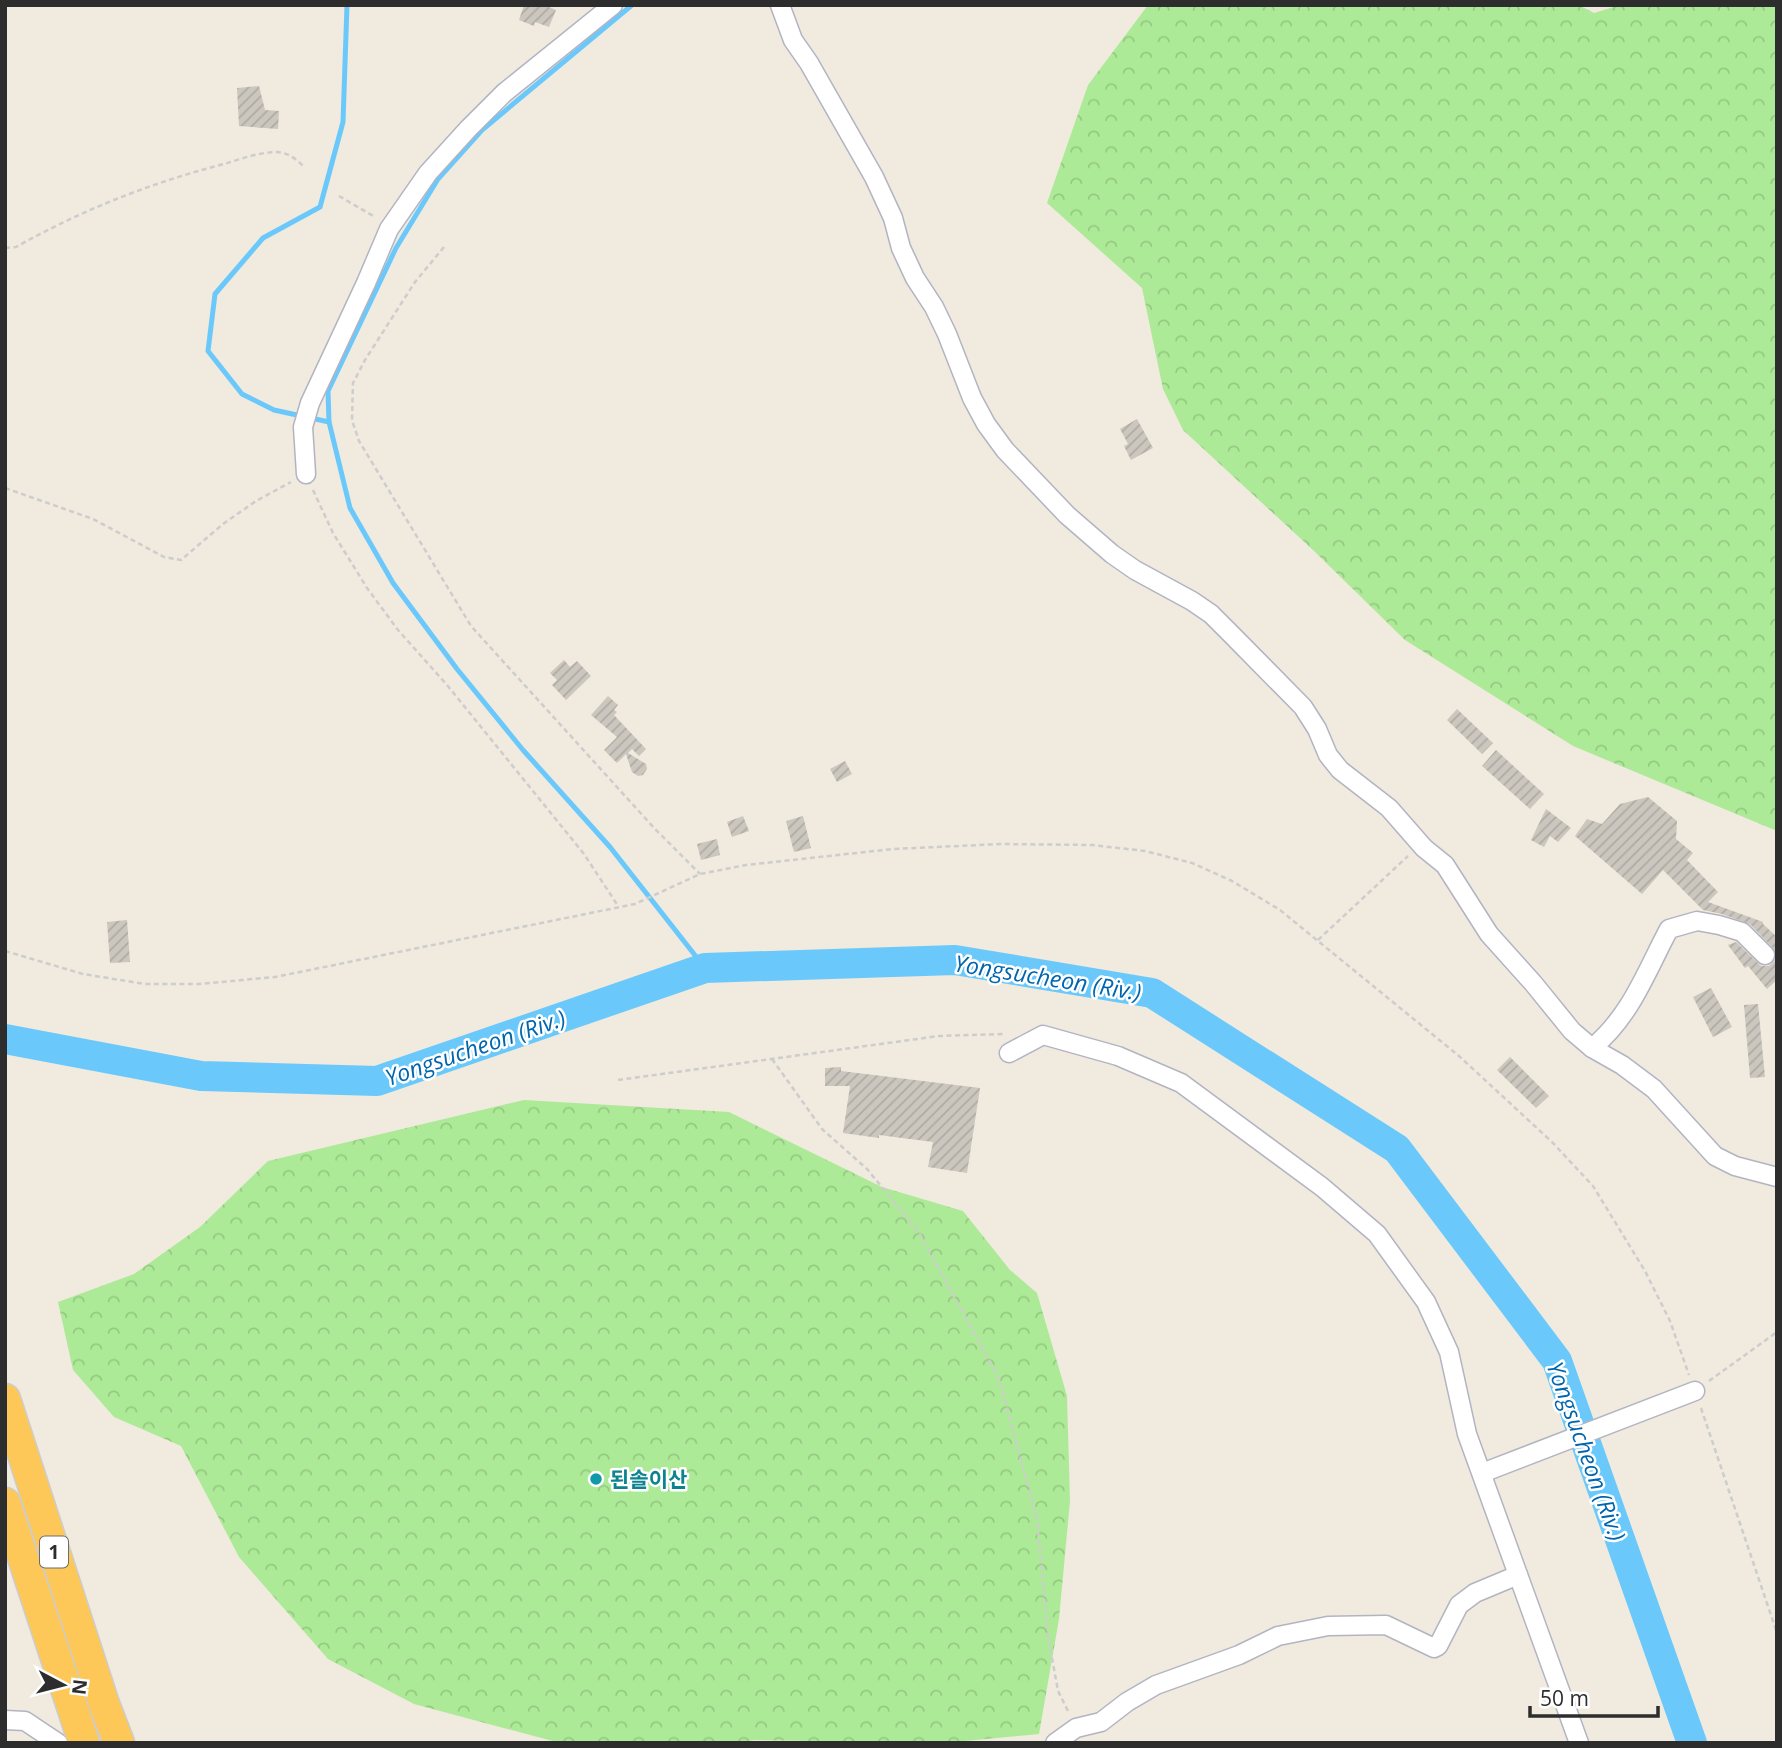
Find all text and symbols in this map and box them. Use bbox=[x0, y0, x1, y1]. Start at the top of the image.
water label: Yongsucheon (Riv.) bbox=[952, 946, 1144, 1008]
water label: Yongsucheon (Riv.) bbox=[381, 1001, 569, 1093]
water label: Yongsucheon (Riv.) bbox=[1540, 1357, 1634, 1545]
place label: 된솔이산 bbox=[610, 1465, 687, 1493]
marker: 된솔이산 bbox=[588, 1471, 604, 1487]
road number: 1 bbox=[40, 1536, 68, 1568]
north arrow bbox=[28, 1650, 98, 1720]
scale bar bbox=[1530, 1674, 1658, 1718]
text: N bbox=[66, 1678, 94, 1696]
text: 50 m bbox=[1540, 1684, 1589, 1712]

